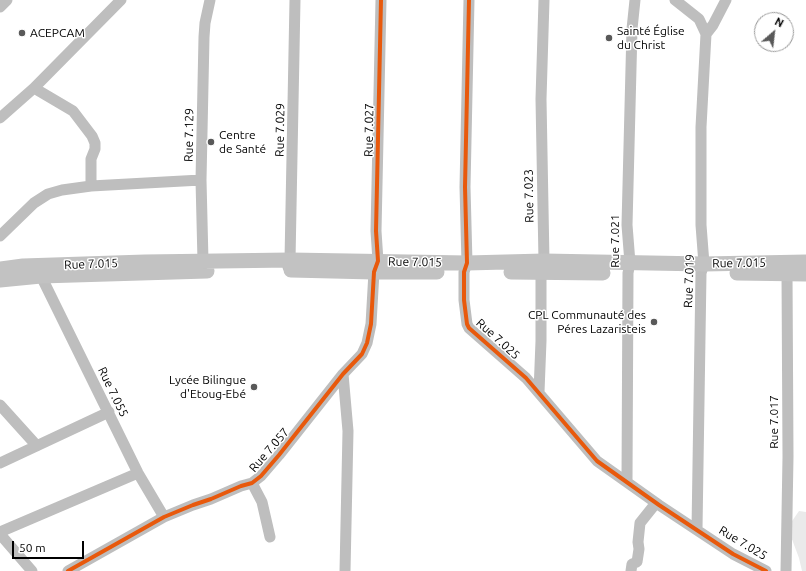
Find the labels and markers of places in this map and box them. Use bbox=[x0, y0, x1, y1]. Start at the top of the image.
place label: Sainté Église du Christ bbox=[617, 24, 685, 52]
place label: ACEPCAM bbox=[30, 26, 85, 40]
marker: ACEPCAM bbox=[17, 28, 27, 38]
marker: Sainté Église du Christ bbox=[604, 33, 614, 43]
place label: Centre de Santé bbox=[219, 128, 266, 156]
marker: Centre de Santé bbox=[206, 137, 216, 147]
place label: CPL Communauté des Péres Lazaristeis bbox=[528, 308, 646, 336]
marker: CPL Communauté des Péres Lazaristeis bbox=[649, 317, 659, 327]
place label: Lycée Bilingue d'Etoug-Ebé bbox=[169, 373, 246, 401]
marker: Lycée Bilingue d'Etoug-Ebé bbox=[249, 382, 259, 392]

